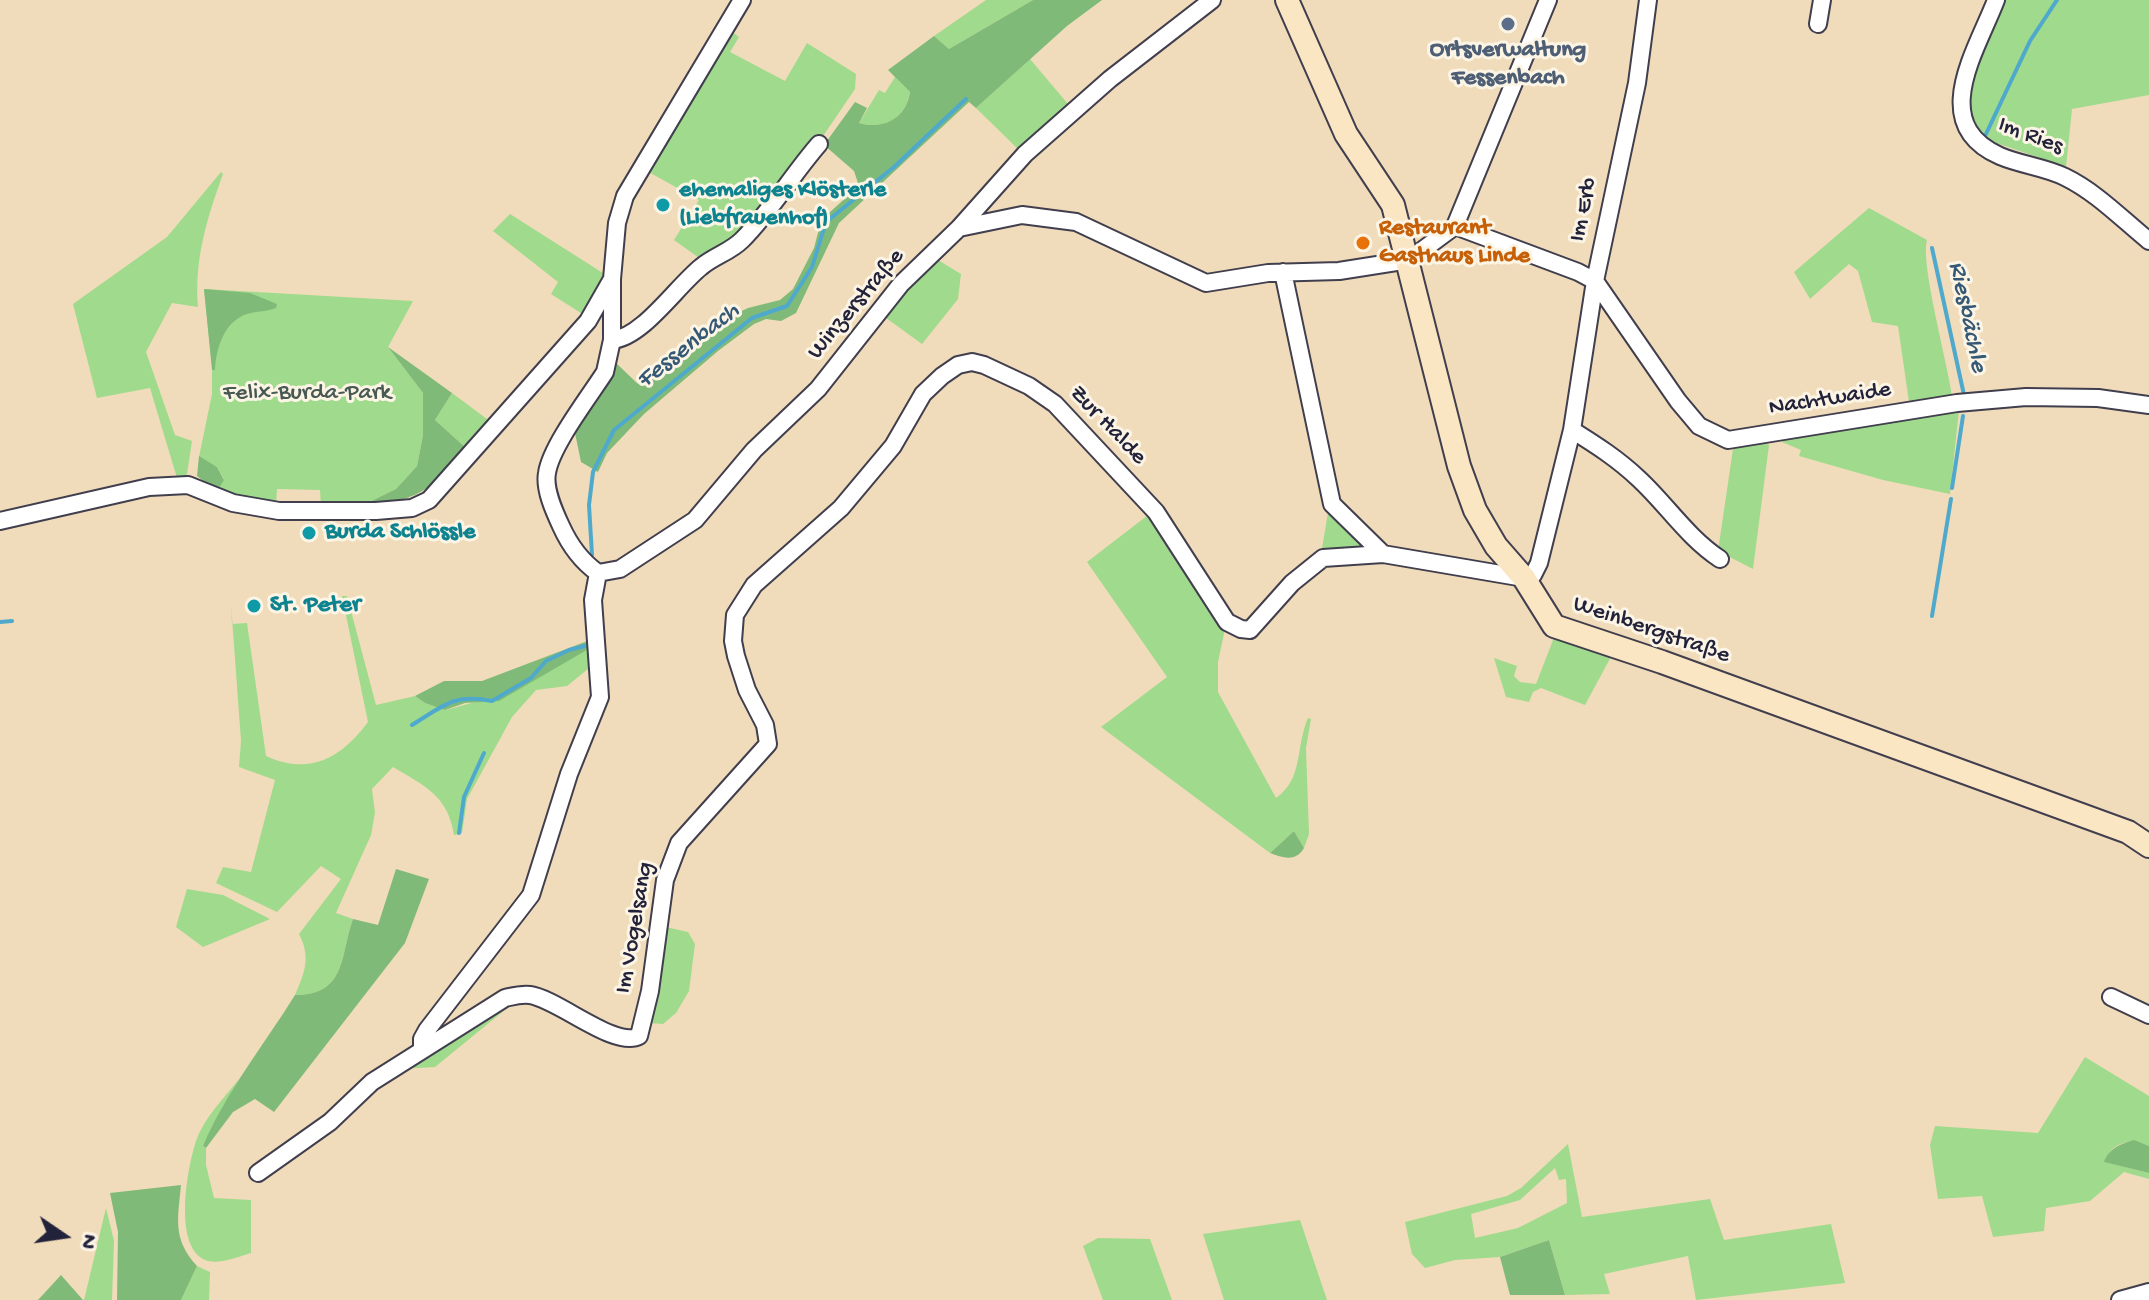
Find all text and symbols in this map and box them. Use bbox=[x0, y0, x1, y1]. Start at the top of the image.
marker: Ortsverwaltung Fessenbach bbox=[1499, 15, 1517, 33]
place label: Ortsverwaltung Fessenbach bbox=[1430, 37, 1586, 93]
street label: Im Ries bbox=[1993, 111, 2067, 163]
street label: Im Erb bbox=[1564, 175, 1606, 245]
place label: ehemaliges Klösterle (Liebfrauenhof) bbox=[679, 177, 886, 233]
marker: ehemaliges Klösterle (Liebfrauenhof) bbox=[654, 196, 672, 214]
place label: Restaurant Gasthaus Linde bbox=[1379, 215, 1530, 271]
marker: Restaurant Gasthaus Linde bbox=[1354, 234, 1372, 252]
street label: Winzerstraße bbox=[802, 244, 912, 366]
water label: Riesbächle bbox=[1939, 259, 1993, 375]
water label: Fessenbach bbox=[631, 297, 747, 397]
street label: Nachtwaide bbox=[1767, 376, 1893, 424]
park label: Felix-Burda-Park bbox=[223, 380, 391, 408]
street label: Zur Halde bbox=[1062, 380, 1152, 472]
place label: Burda Schlössle bbox=[325, 519, 475, 547]
marker: Burda Schlössle bbox=[300, 524, 318, 542]
street label: Weinbergstraße bbox=[1569, 591, 1733, 671]
place label: St. Peter bbox=[270, 592, 360, 620]
marker: St. Peter bbox=[245, 597, 263, 615]
street label: Im Vogelsang bbox=[610, 860, 662, 996]
north arrow bbox=[24, 1196, 104, 1276]
text: N bbox=[73, 1231, 102, 1251]

